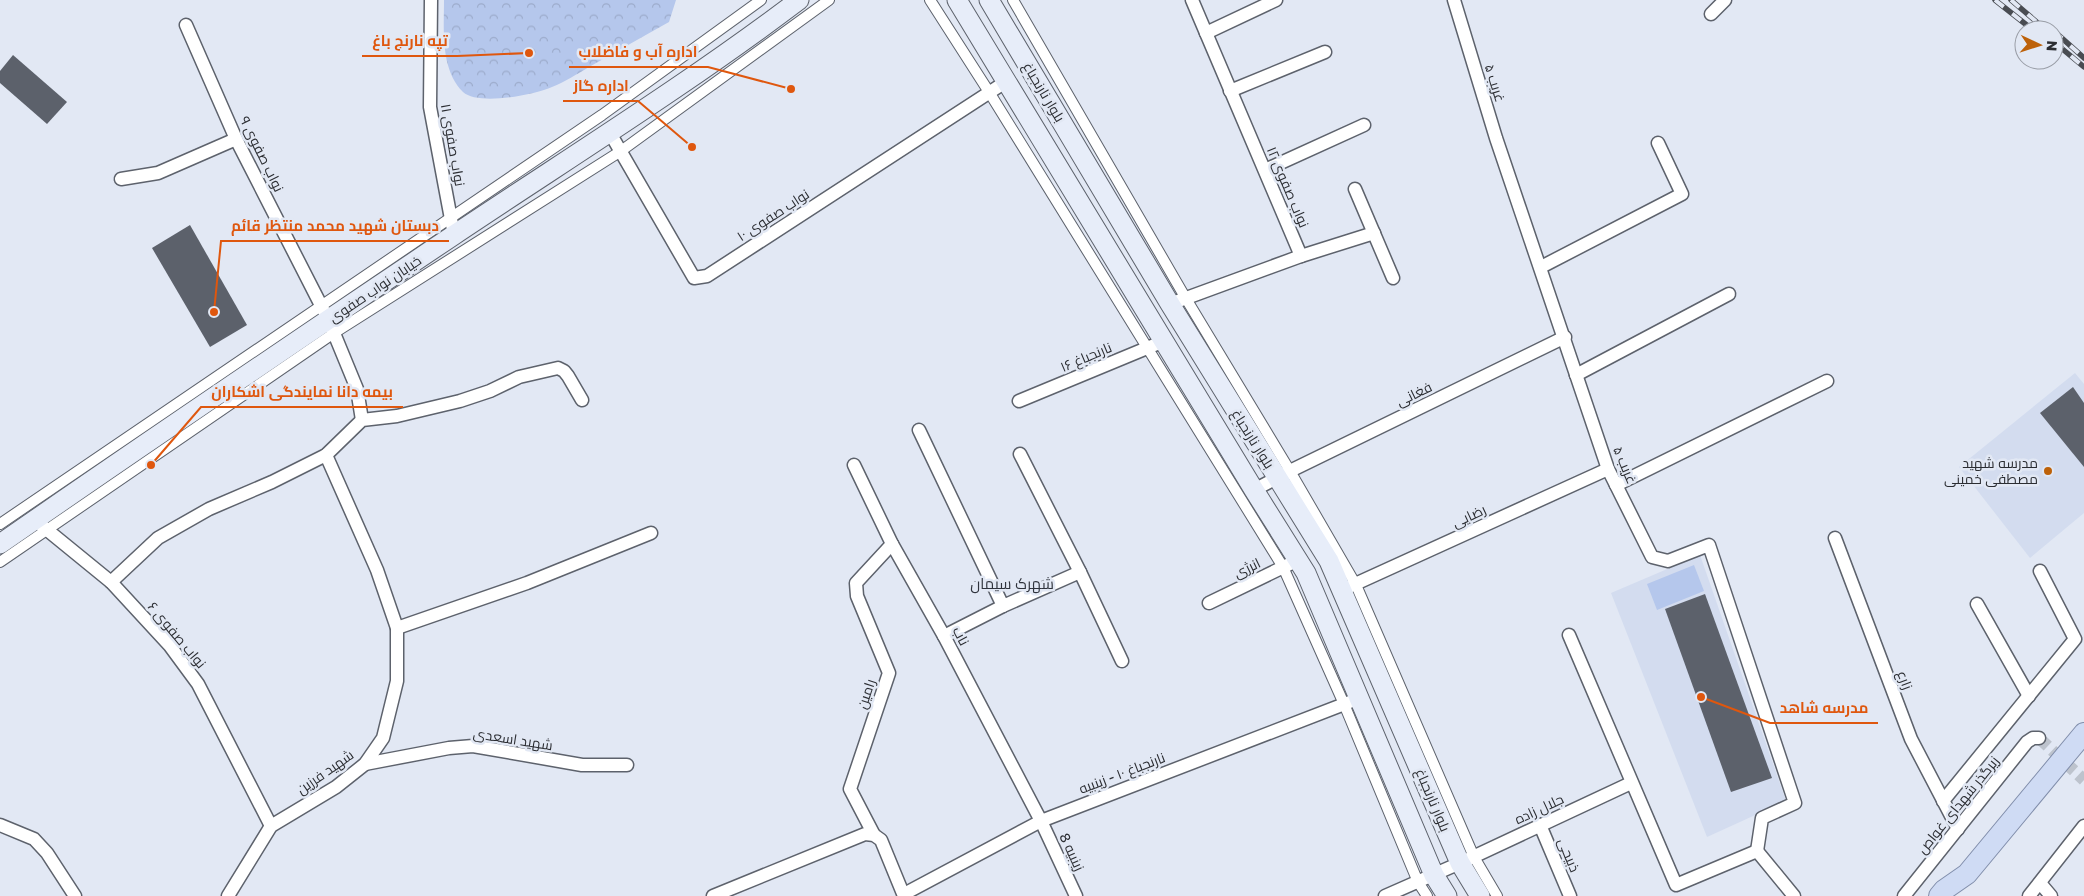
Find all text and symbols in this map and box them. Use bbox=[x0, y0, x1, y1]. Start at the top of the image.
north arrow bbox=[2014, 20, 2064, 70]
callout: تپه نارنج باغ bbox=[362, 26, 457, 56]
text: تپه نارنج باغ bbox=[372, 31, 448, 51]
callout: اداره آب و فاضلاب bbox=[569, 37, 708, 67]
text: N bbox=[2044, 40, 2061, 52]
text: اداره آب و فاضلاب bbox=[579, 42, 697, 61]
street label: بلوار نارنجباغ bbox=[1019, 59, 1069, 125]
street label: غریب ۵ bbox=[1482, 62, 1509, 104]
callout: اداره گاز bbox=[563, 71, 638, 101]
text: اداره گاز bbox=[572, 76, 629, 95]
street label: نواب صفوی ۱۱ bbox=[438, 102, 469, 187]
street label: نواب صفوی ۹ bbox=[237, 113, 288, 194]
street label: نواب صفوی ۱۲ bbox=[1264, 144, 1313, 230]
street label: نواب صفوی ۱۰ bbox=[733, 185, 812, 244]
callout: دبستان شهید محمد منتظر قائم bbox=[221, 211, 449, 241]
text: دبستان شهید محمد منتظر قائم bbox=[231, 216, 439, 236]
street label: خیابان نواب صفوی bbox=[325, 251, 424, 326]
street label: نارنجباغ ۱۶ bbox=[1058, 338, 1114, 376]
callout: بیمه دانا نمایندگی اشکاران bbox=[201, 377, 403, 407]
street label: فغانی bbox=[1393, 378, 1434, 409]
text: بیمه دانا نمایندگی اشکاران bbox=[211, 382, 393, 401]
street label: بلوار نارنجباغ bbox=[1228, 406, 1278, 472]
street label: غریب ۵ bbox=[1610, 444, 1641, 486]
place label: مدرسه شهید مصطفی خمینی bbox=[1944, 454, 2038, 487]
marker: مدرسه شهید مصطفی خمینی bbox=[2042, 465, 2054, 477]
street label: رضایی bbox=[1449, 500, 1488, 531]
street label: انرژی bbox=[1230, 554, 1263, 581]
district label: شهرک سیمان bbox=[970, 574, 1054, 594]
street label: نواب صفوی ۶ bbox=[145, 598, 210, 671]
street label: ناب bbox=[949, 623, 973, 648]
street label: زارع bbox=[1893, 668, 1917, 692]
street label: رامین bbox=[853, 677, 878, 711]
callout: مدرسه شاهد bbox=[1770, 693, 1878, 723]
text: مدرسه شاهد bbox=[1780, 698, 1868, 717]
street label: شهید اسعدی bbox=[472, 724, 554, 753]
street label: شهید فرزین bbox=[293, 746, 357, 797]
street label: نارنجباغ ۱۰ - زینبیه bbox=[1076, 748, 1168, 798]
street label: زیرگذر شهدای غواص bbox=[1913, 752, 2002, 857]
street label: بلوار نارنجباغ bbox=[1412, 766, 1454, 834]
street label: جلال زاده bbox=[1511, 790, 1567, 828]
street label: زینبیه 8 bbox=[1056, 830, 1089, 873]
street label: ذبیحی bbox=[1555, 835, 1584, 874]

